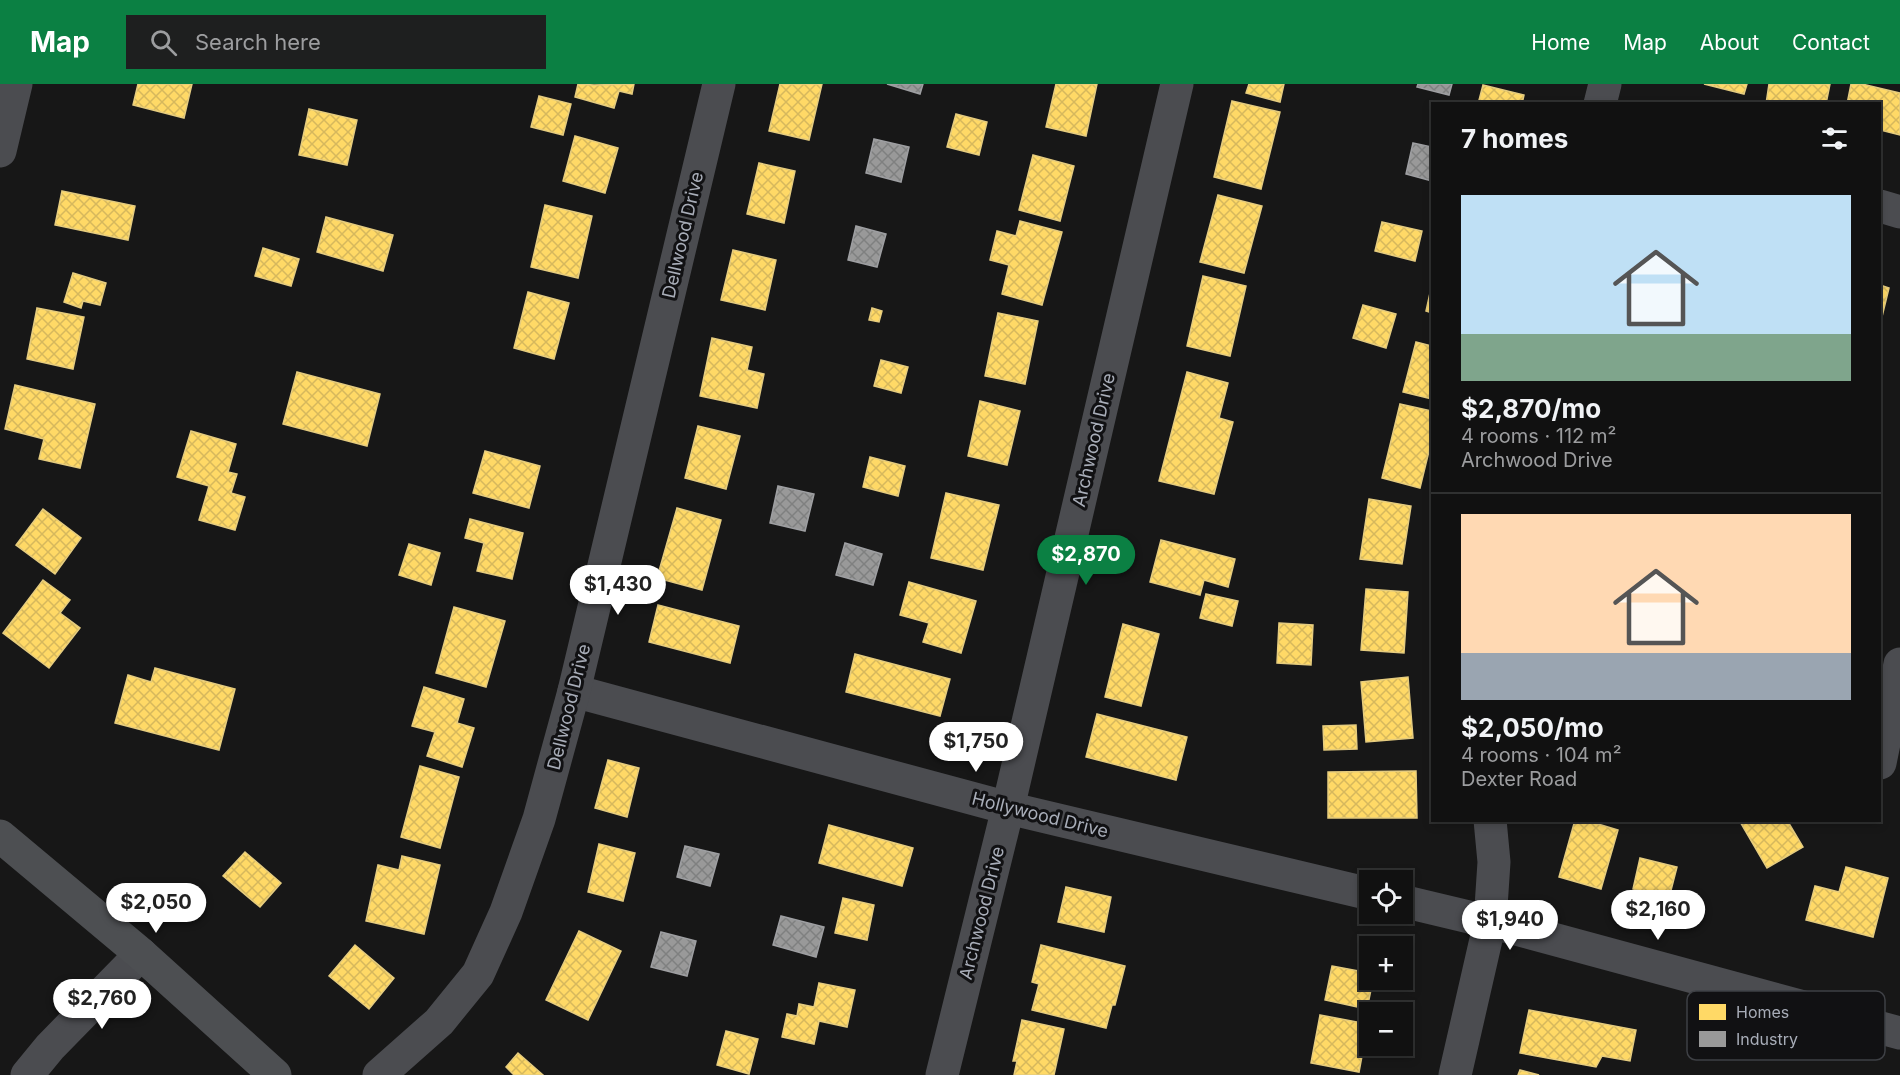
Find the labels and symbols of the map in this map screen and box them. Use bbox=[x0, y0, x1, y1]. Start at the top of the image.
street label: Dellwood Drive bbox=[658, 170, 707, 300]
street label: Archwood Drive bbox=[1068, 371, 1119, 509]
pin: $2,870 bbox=[1037, 535, 1135, 586]
pin: $1,430 bbox=[569, 565, 667, 616]
street label: Dellwood Drive bbox=[543, 642, 594, 772]
pin: $1,750 bbox=[927, 722, 1025, 773]
street label: Hollywood Drive bbox=[970, 787, 1111, 842]
street label: Archwood Drive bbox=[955, 844, 1008, 982]
pin: $2,050 bbox=[107, 883, 205, 934]
pin: $2,160 bbox=[1609, 890, 1707, 941]
pin: $1,940 bbox=[1461, 900, 1559, 951]
pin: $2,760 bbox=[53, 979, 151, 1030]
legend bbox=[1687, 991, 1885, 1060]
text: Homes bbox=[1736, 1002, 1789, 1022]
text: Industry bbox=[1736, 1029, 1798, 1049]

